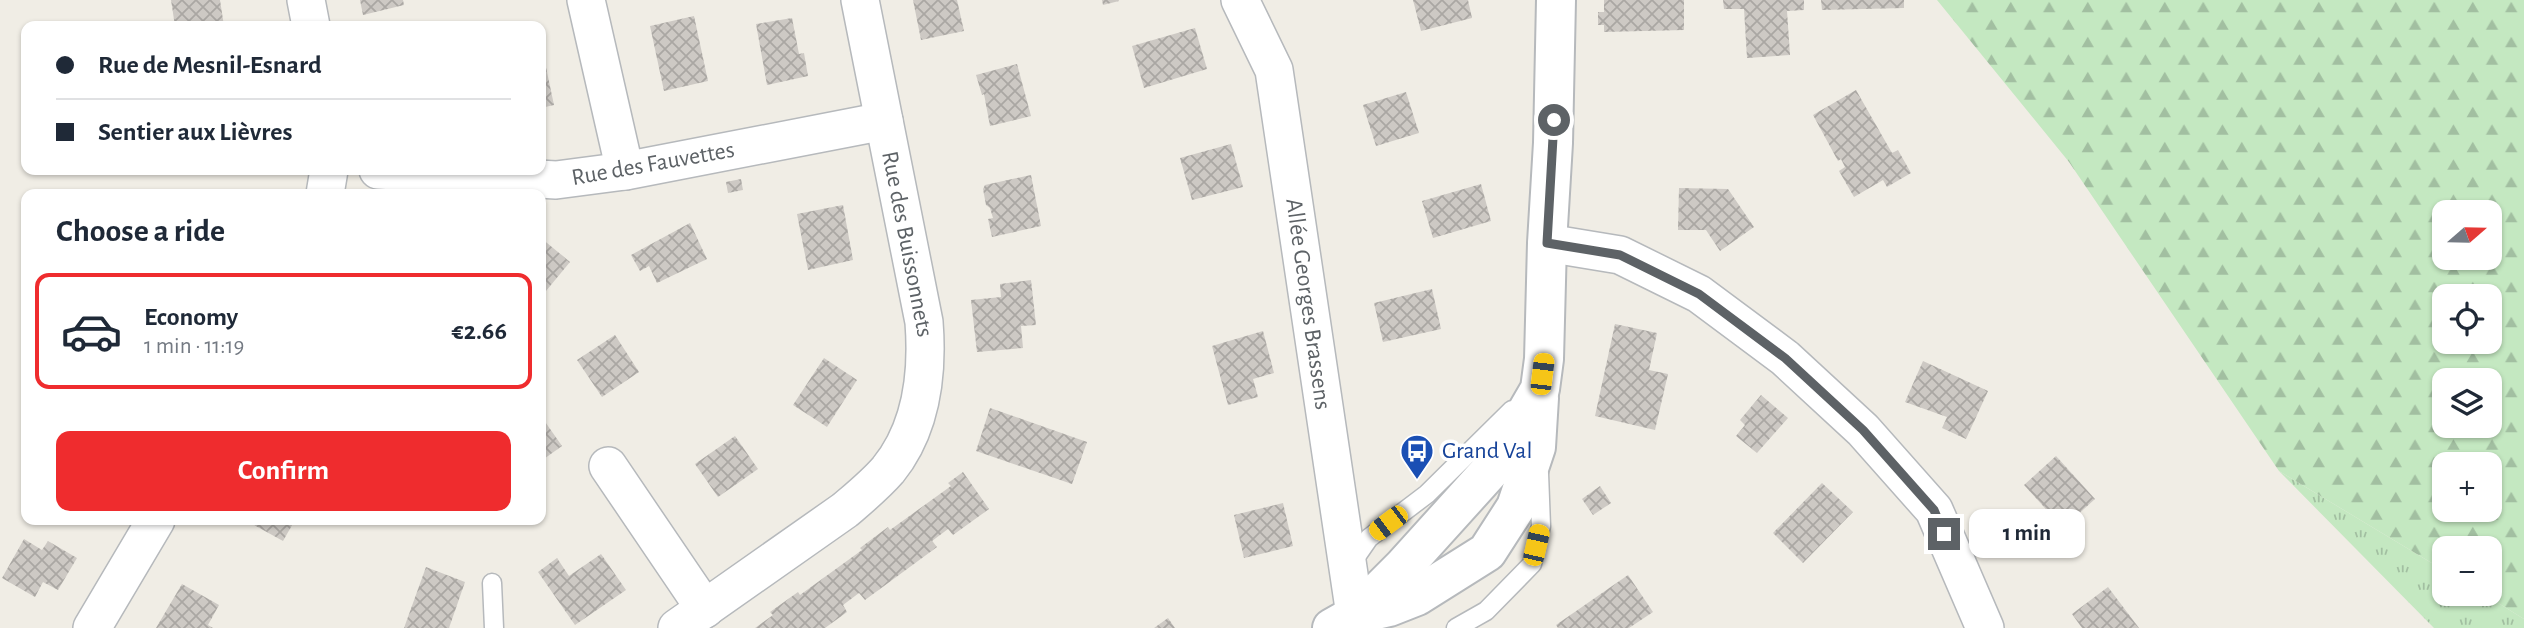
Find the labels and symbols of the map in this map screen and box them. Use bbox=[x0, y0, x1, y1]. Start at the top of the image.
route start bbox=[1538, 104, 1570, 136]
street label: Rue des Fauvettes bbox=[570, 138, 736, 190]
street label: Rue des Buissonnets bbox=[877, 149, 937, 339]
street label: Allée Georges Brassens bbox=[1281, 197, 1335, 411]
north arrow bbox=[2432, 200, 2502, 270]
car bbox=[1530, 352, 1555, 396]
bus stop icon: Grand Val bbox=[1398, 432, 1436, 481]
place label: Grand Val bbox=[1442, 439, 1532, 463]
car bbox=[1365, 502, 1412, 544]
callout: 1 min bbox=[1968, 510, 2084, 558]
route end bbox=[1928, 518, 1960, 550]
car bbox=[1522, 522, 1551, 568]

